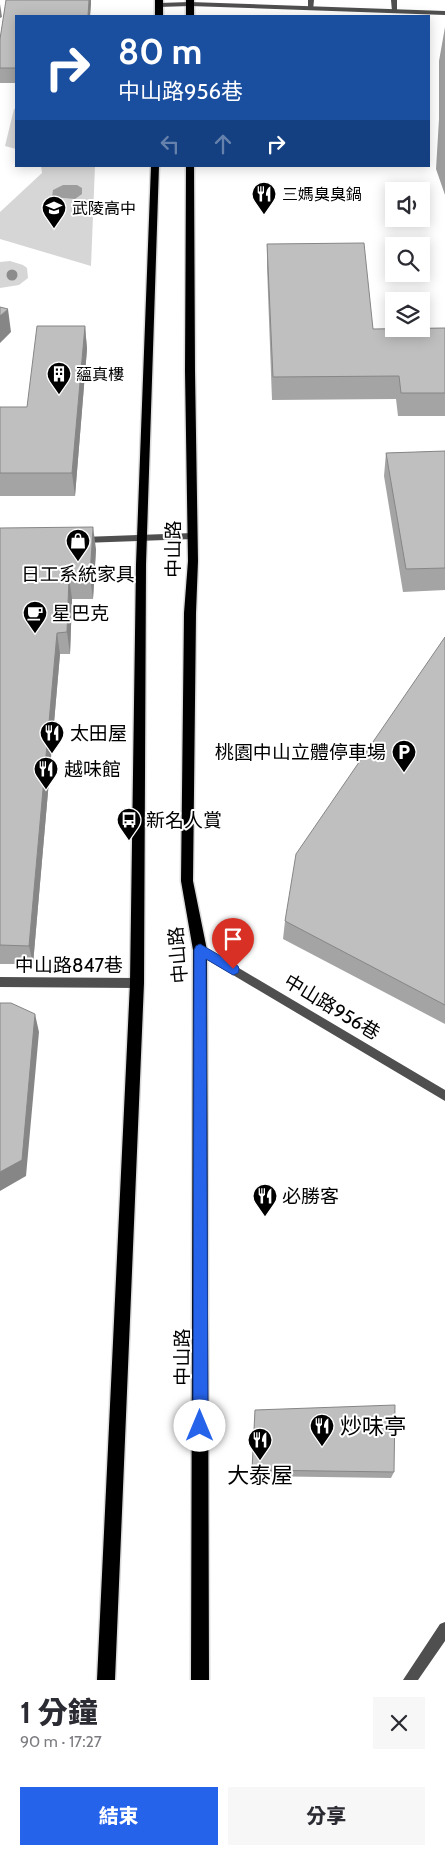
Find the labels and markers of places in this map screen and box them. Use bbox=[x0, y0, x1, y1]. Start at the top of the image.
restaurant icon: 三媽臭臭鍋 bbox=[251, 181, 277, 215]
place label: 三媽臭臭鍋 bbox=[282, 185, 362, 204]
school or university icon: 武陵高中 bbox=[41, 195, 67, 229]
place label: 武陵高中 bbox=[72, 199, 136, 218]
building icon: 蘊真樓 bbox=[46, 361, 72, 395]
place label: 蘊真樓 bbox=[76, 365, 124, 384]
shop icon: 日工系統家具 bbox=[65, 528, 91, 562]
place label: 日工系統家具 bbox=[21, 563, 135, 586]
cafe icon: 星巴克 bbox=[22, 600, 48, 634]
place label: 星巴克 bbox=[52, 602, 109, 625]
restaurant icon: 太田屋 bbox=[39, 720, 65, 754]
place label: 太田屋 bbox=[70, 722, 127, 745]
parking icon: 桃園中山立體停車場 bbox=[391, 739, 417, 773]
place label: 桃園中山立體停車場 bbox=[215, 741, 386, 764]
restaurant icon: 越味館 bbox=[33, 756, 59, 790]
place label: 越味館 bbox=[64, 758, 121, 781]
bus stop icon: 新名人賞 bbox=[116, 807, 142, 841]
place label: 新名人賞 bbox=[146, 809, 222, 832]
pin bbox=[212, 918, 254, 969]
restaurant icon: 必勝客 bbox=[252, 1183, 278, 1217]
place label: 必勝客 bbox=[282, 1185, 339, 1208]
restaurant icon: 炒味亭 bbox=[309, 1413, 335, 1447]
place label: 炒味亭 bbox=[340, 1413, 406, 1440]
restaurant icon: 大泰屋 bbox=[247, 1427, 273, 1461]
place label: 大泰屋 bbox=[227, 1462, 293, 1489]

